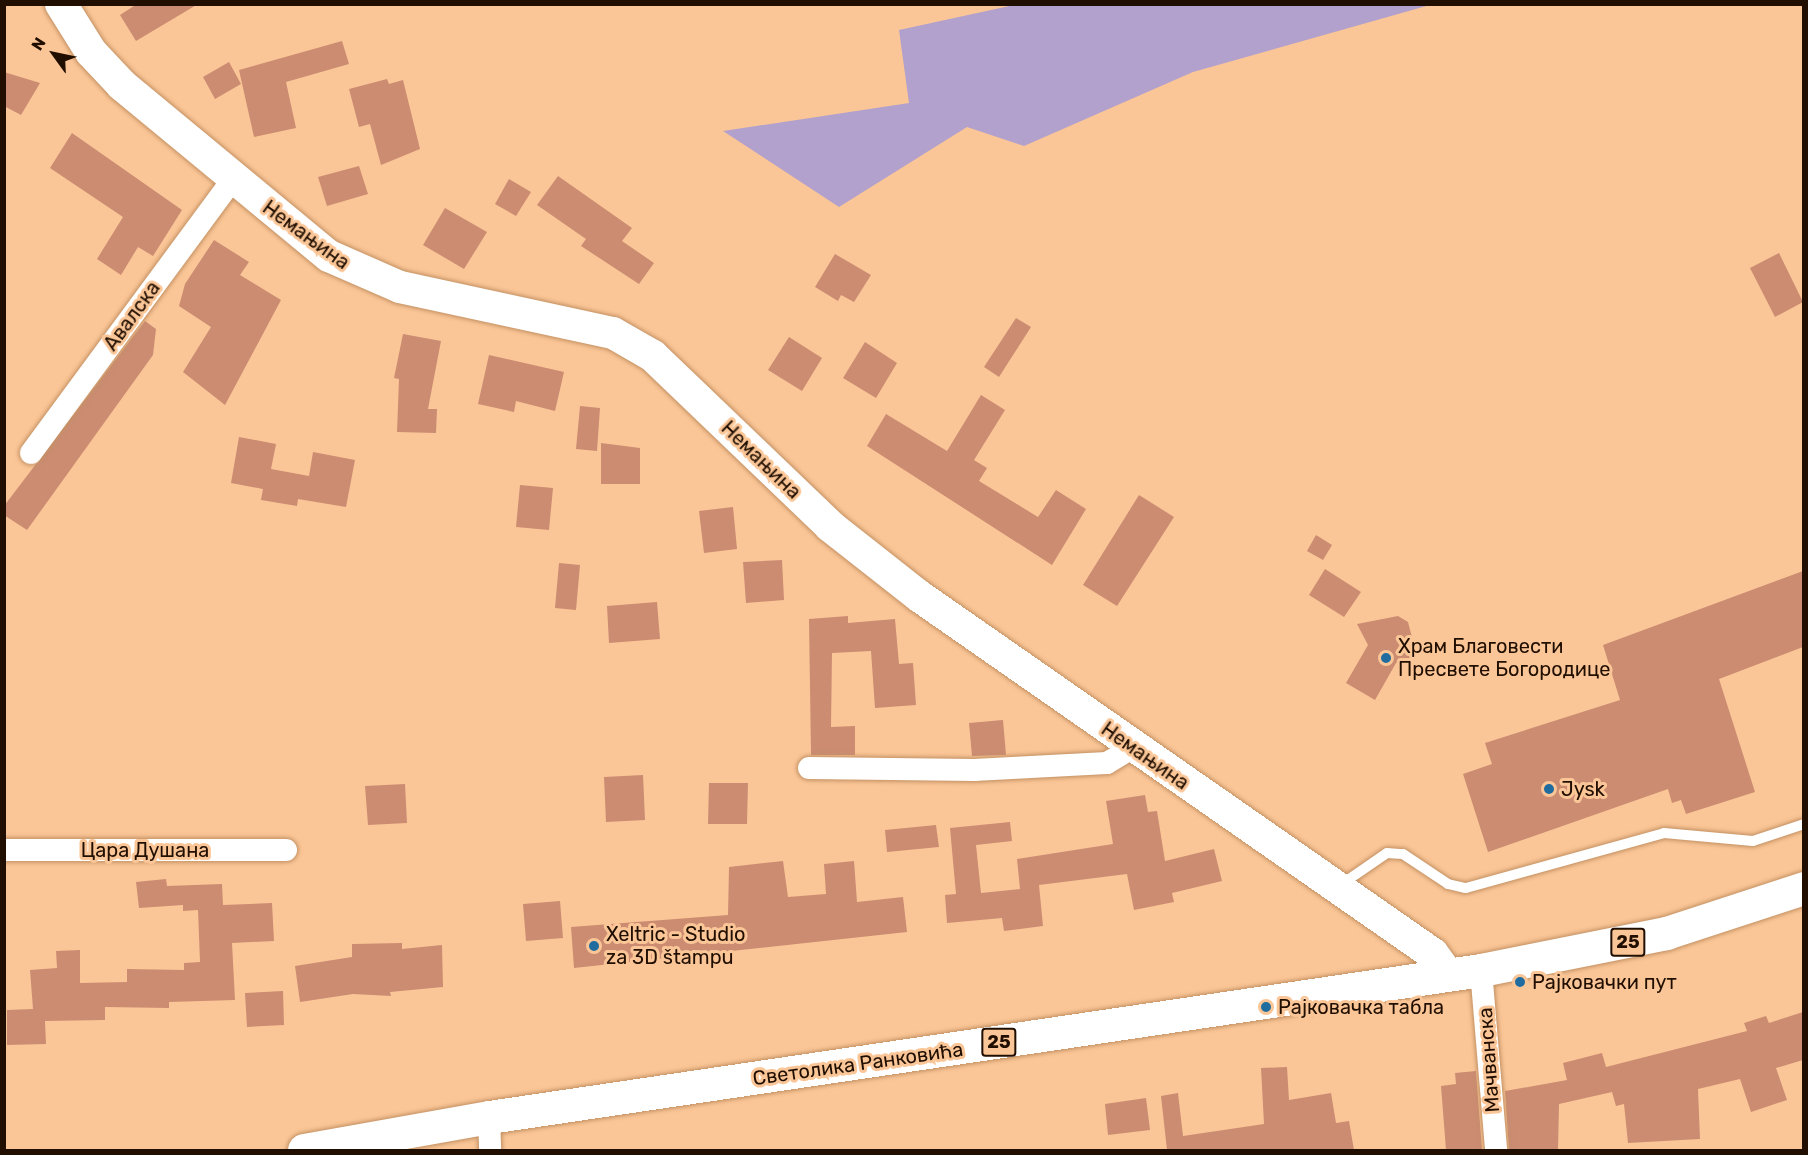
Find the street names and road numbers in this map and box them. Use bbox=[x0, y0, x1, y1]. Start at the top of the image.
street label: Немањина bbox=[258, 195, 354, 275]
street label: Авалска bbox=[99, 277, 165, 355]
street label: Немањина bbox=[716, 416, 806, 504]
street label: Немањина bbox=[1097, 717, 1193, 795]
street label: Цара Душана bbox=[81, 838, 209, 862]
road number: 25 bbox=[1610, 927, 1646, 957]
street label: Мачванска bbox=[1473, 1007, 1505, 1113]
road number: 25 bbox=[981, 1027, 1017, 1057]
street label: Светолика Ранковића bbox=[751, 1037, 965, 1091]

